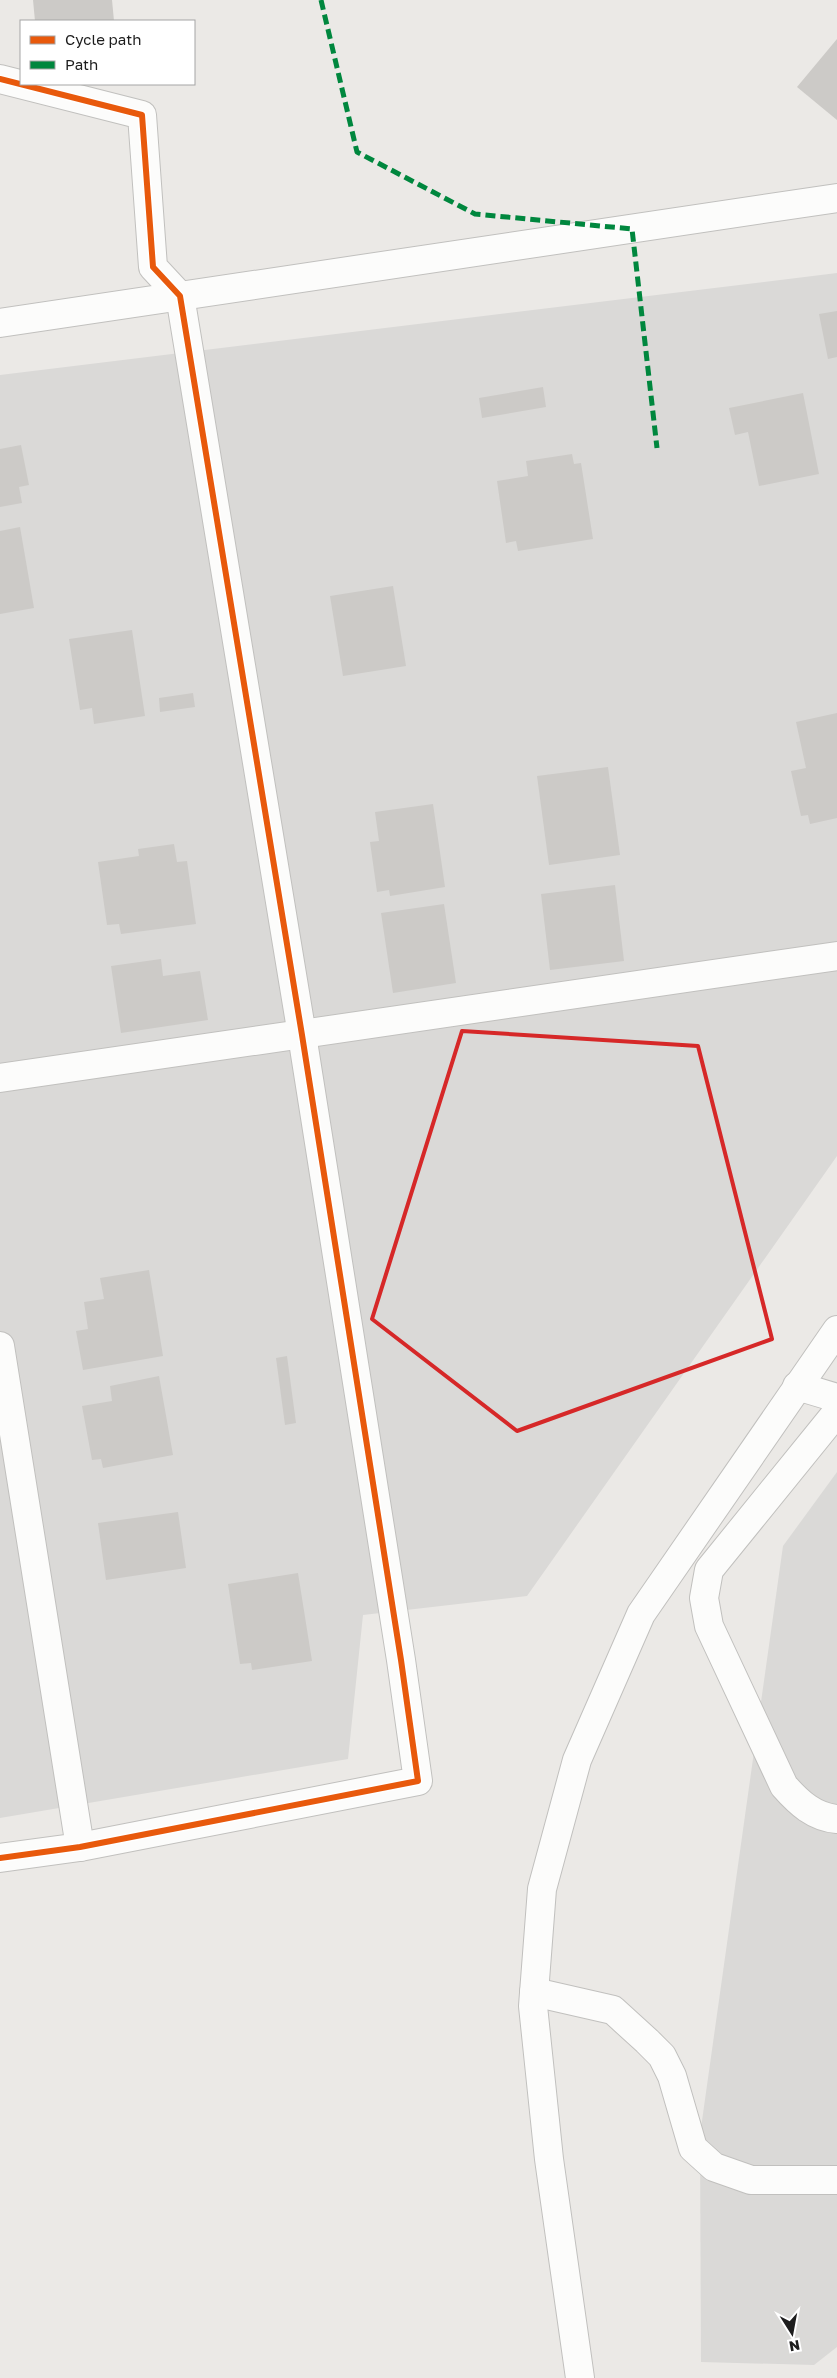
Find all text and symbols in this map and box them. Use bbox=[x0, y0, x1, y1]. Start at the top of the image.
legend bbox=[20, 20, 195, 85]
text: Cycle path bbox=[65, 30, 141, 48]
text: Path bbox=[65, 55, 98, 73]
north arrow bbox=[767, 2308, 817, 2358]
text: N bbox=[788, 2337, 801, 2356]

